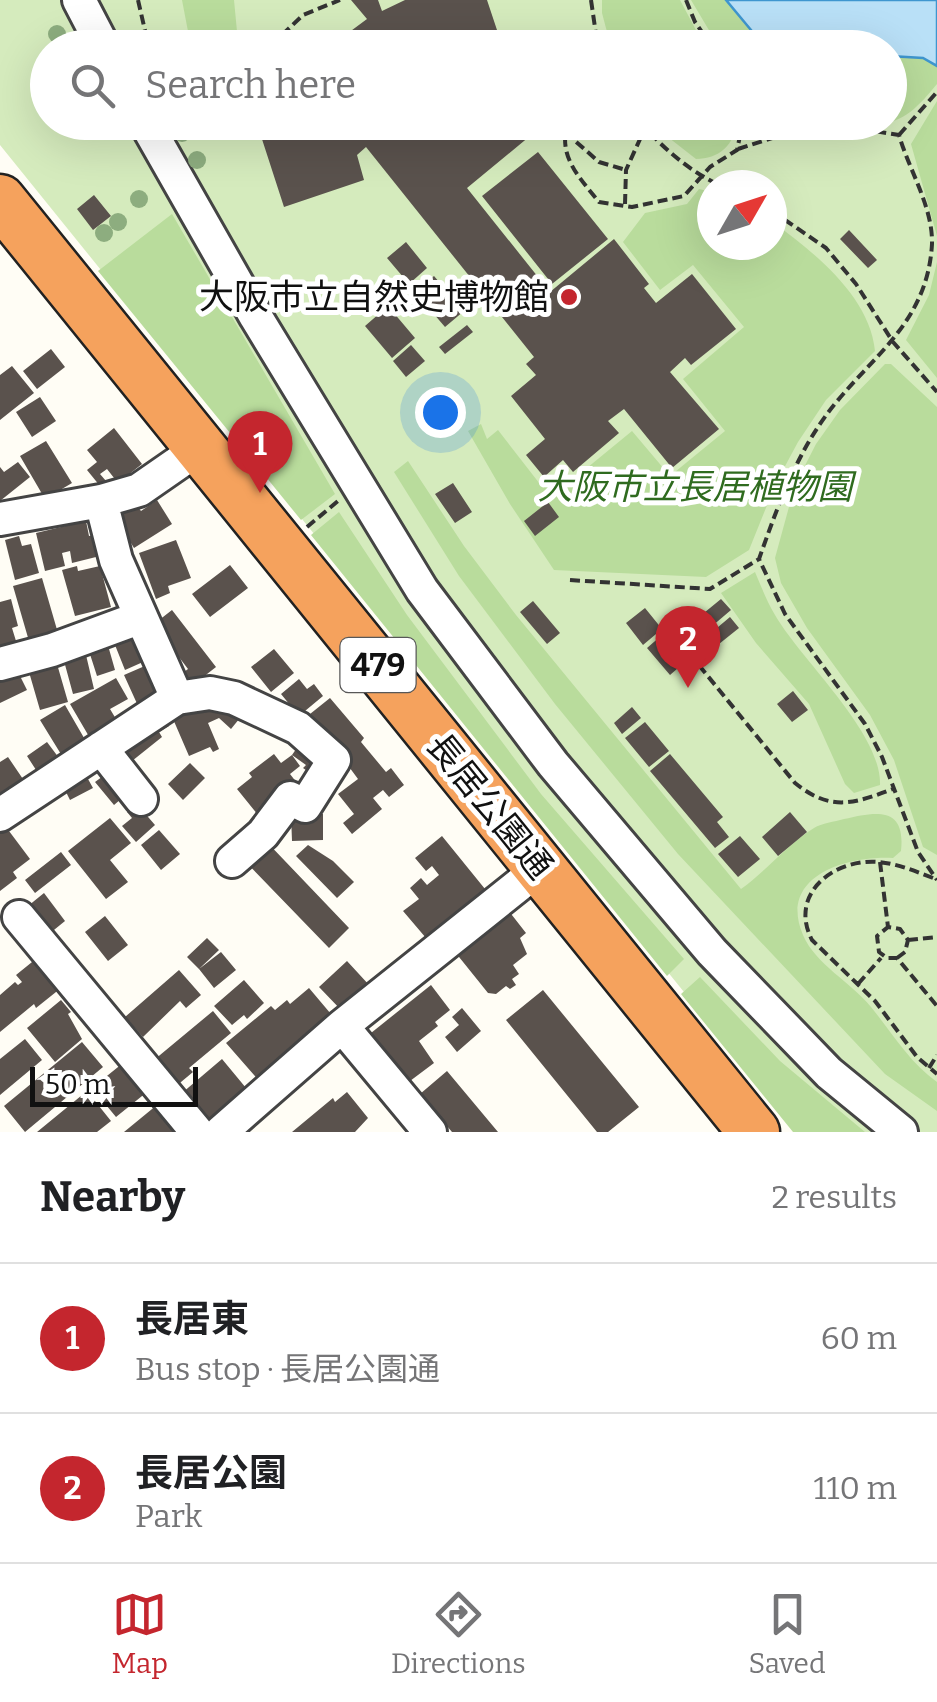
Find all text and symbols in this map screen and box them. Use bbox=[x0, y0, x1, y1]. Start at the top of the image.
search box bbox=[30, 30, 907, 140]
icon: search bbox=[65, 58, 120, 113]
text: Search here bbox=[145, 62, 356, 108]
north arrow bbox=[697, 170, 787, 260]
place label: 大阪市立自然史博物館 bbox=[199, 276, 549, 318]
marker: 大阪市立自然史博物館 bbox=[558, 286, 580, 308]
your location bbox=[415, 387, 466, 438]
pin: 1 bbox=[228, 410, 292, 493]
park label: 大阪市立長居植物園 bbox=[537, 466, 857, 508]
pin: 2 bbox=[656, 606, 720, 688]
road number: 479 bbox=[340, 638, 416, 692]
street label: 長居公園通 bbox=[419, 725, 561, 887]
scale bar bbox=[30, 1062, 198, 1106]
text: 50 m bbox=[45, 1068, 110, 1101]
text: Nearby bbox=[40, 1172, 185, 1222]
text: 2 results bbox=[771, 1178, 897, 1216]
text: 長居東 bbox=[135, 1296, 249, 1342]
text: 1 bbox=[66, 1319, 79, 1357]
text: 60 m bbox=[821, 1319, 897, 1357]
text: Bus stop · 長居公園通 bbox=[135, 1350, 440, 1388]
text: 長居公園 bbox=[135, 1450, 287, 1496]
text: 2 bbox=[63, 1469, 82, 1507]
text: 110 m bbox=[814, 1469, 897, 1507]
text: Park bbox=[135, 1497, 202, 1535]
tab: Map bbox=[111, 1587, 168, 1680]
tab: Directions bbox=[391, 1587, 526, 1680]
tab: Saved bbox=[749, 1587, 826, 1680]

